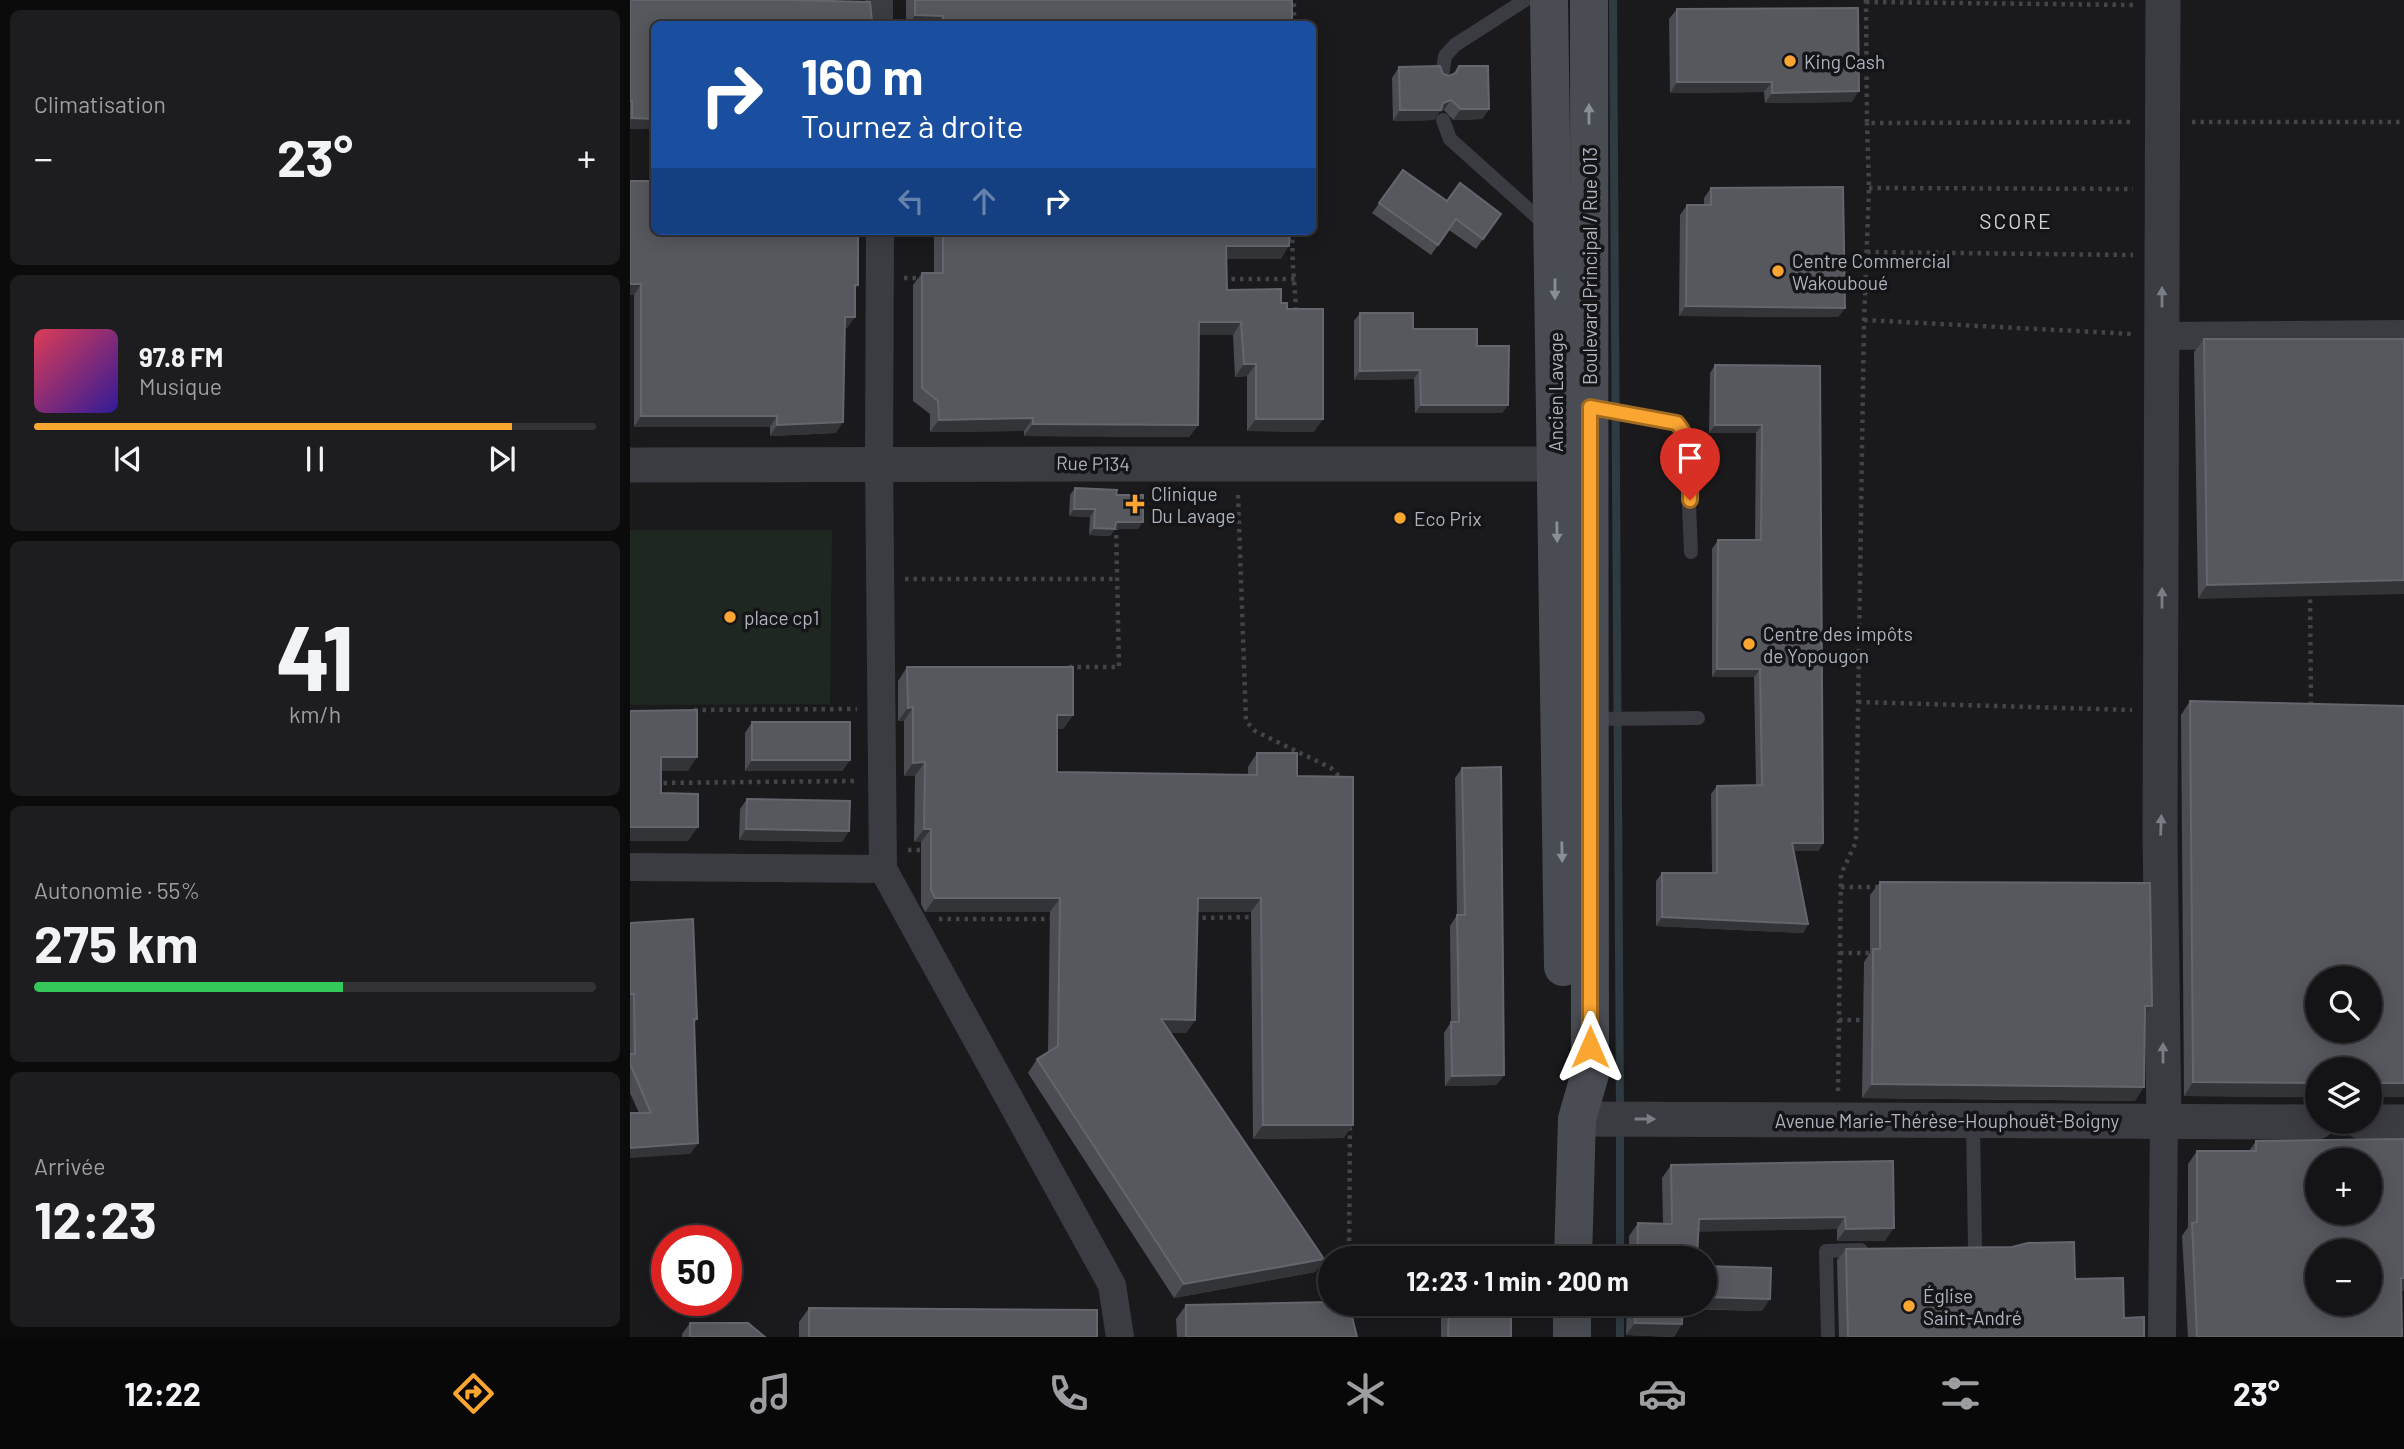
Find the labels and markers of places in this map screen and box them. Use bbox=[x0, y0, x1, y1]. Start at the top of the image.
place label: King Cash bbox=[1804, 50, 1885, 73]
marker: King Cash bbox=[1782, 53, 1798, 69]
place label: Centre Commercial Wakouboué bbox=[1792, 249, 1950, 294]
marker: Centre Commercial Wakouboué bbox=[1770, 263, 1786, 279]
pin bbox=[1660, 428, 1720, 500]
place label: Clinique Du Lavage bbox=[1151, 482, 1236, 527]
marker: Clinique Du Lavage bbox=[1125, 494, 1145, 514]
place label: Eco Prix bbox=[1414, 507, 1482, 530]
marker: Eco Prix bbox=[1392, 510, 1408, 526]
place label: place cp1 bbox=[744, 606, 819, 629]
marker: place cp1 bbox=[722, 609, 738, 625]
place label: Centre des impôts de Yopougon bbox=[1763, 622, 1913, 667]
marker: Centre des impôts de Yopougon bbox=[1741, 636, 1757, 652]
place label: Église Saint-André bbox=[1923, 1284, 2022, 1329]
marker: Église Saint-André bbox=[1901, 1298, 1917, 1314]

